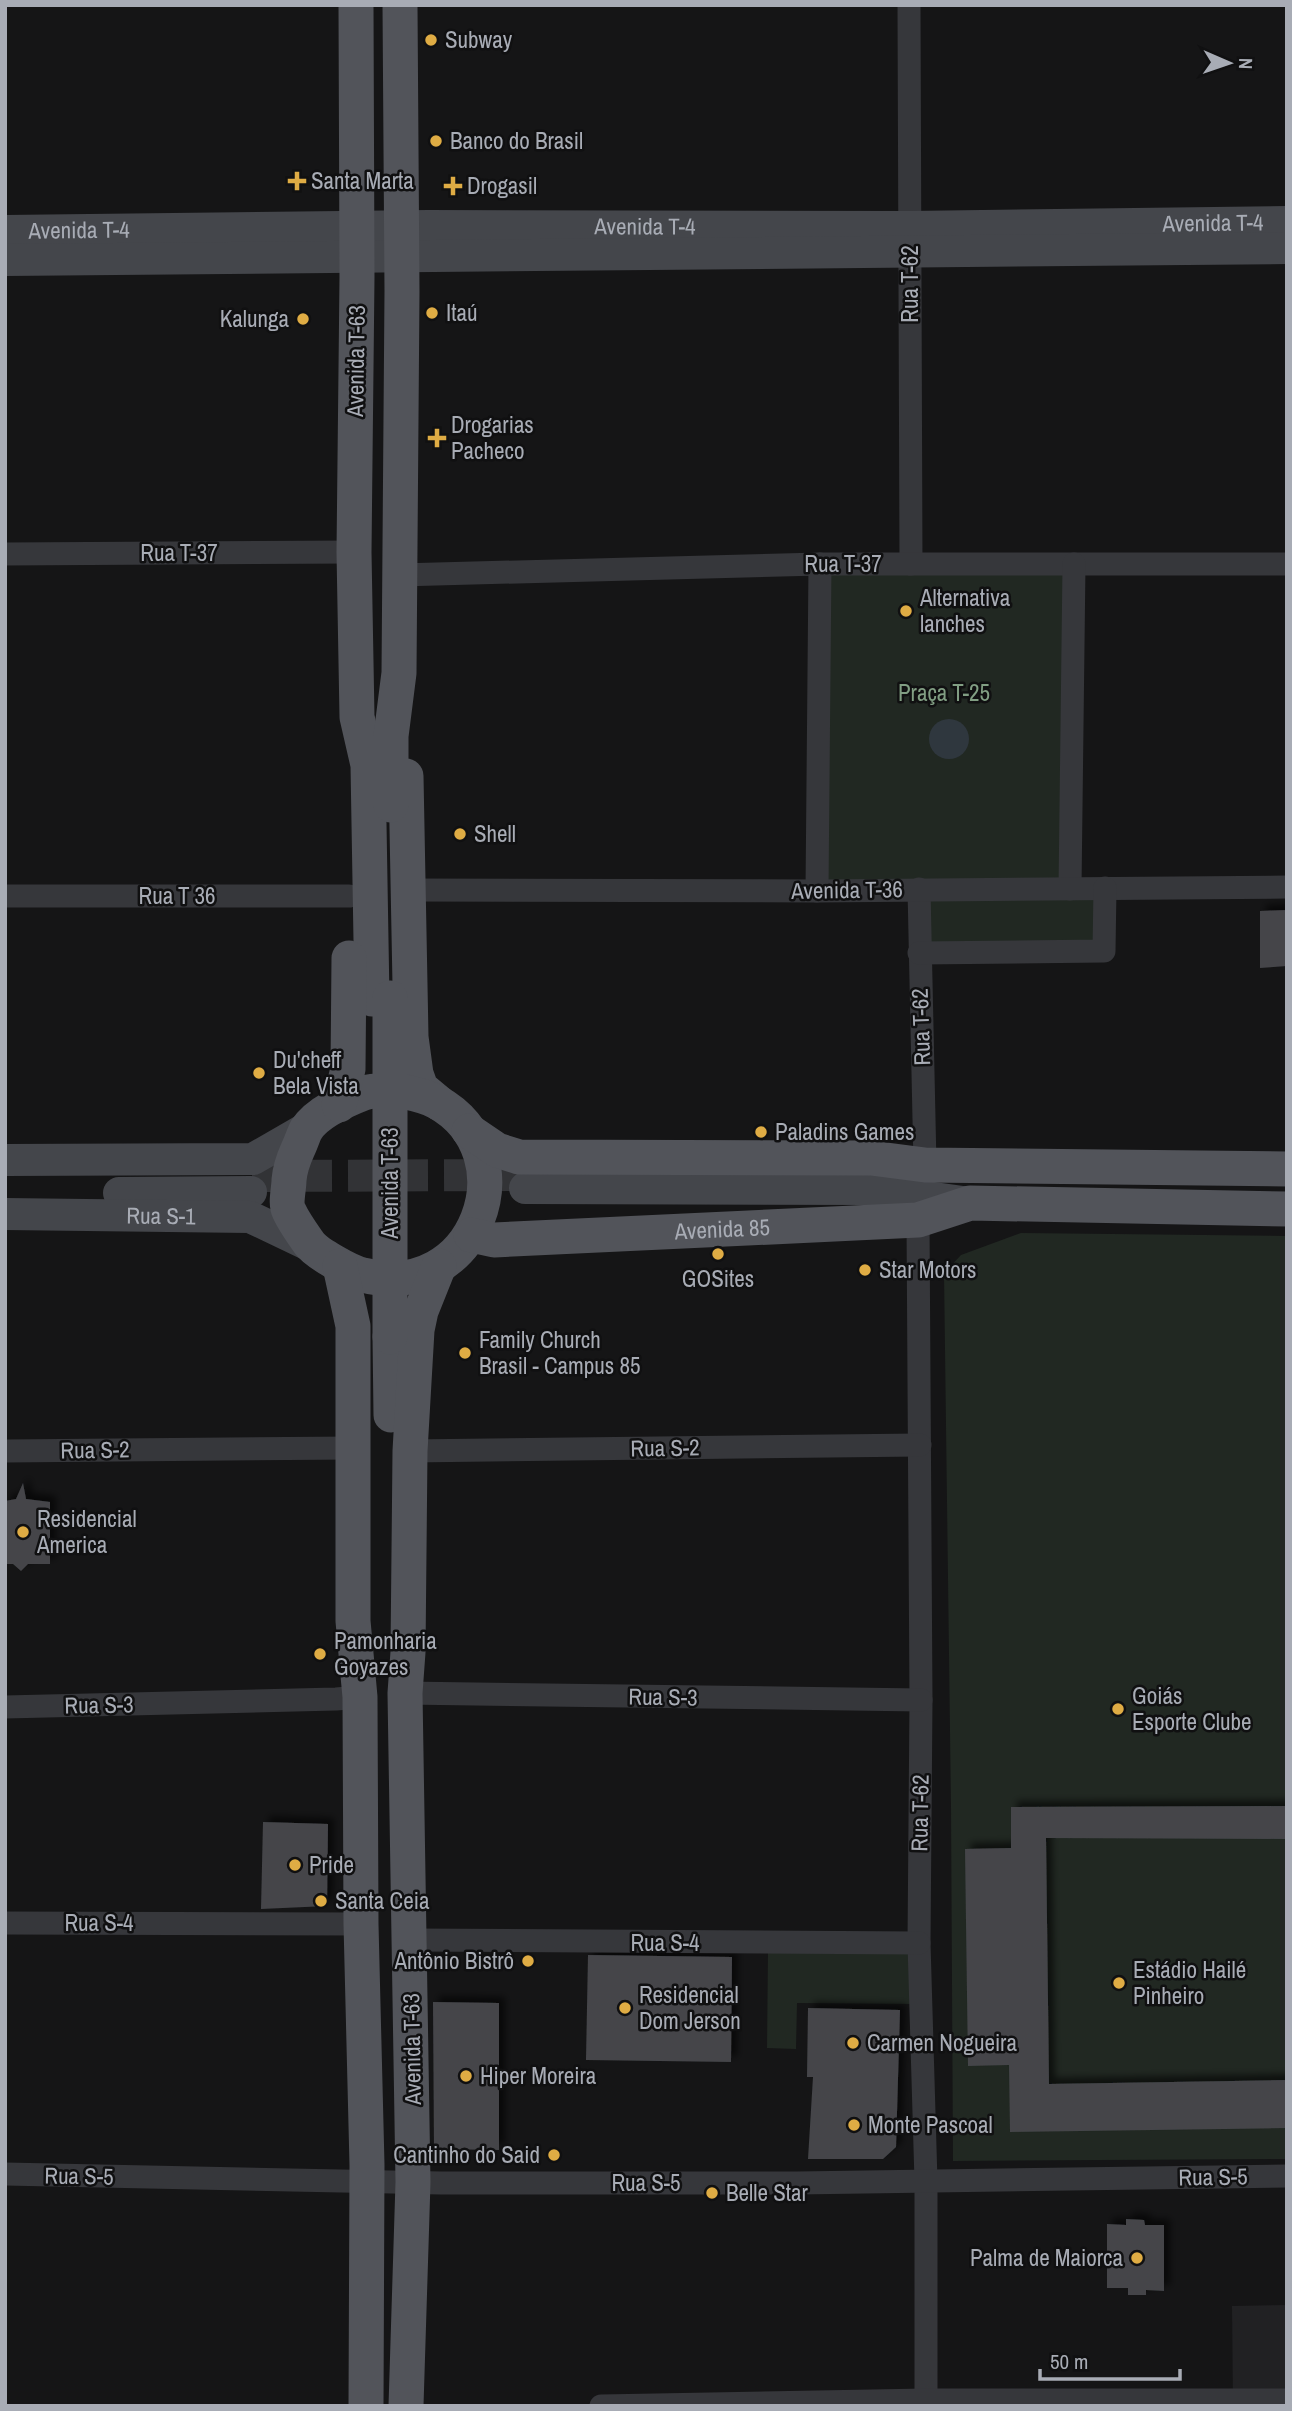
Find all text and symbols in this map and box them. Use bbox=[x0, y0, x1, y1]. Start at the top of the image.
place label: Subway bbox=[445, 24, 513, 55]
north arrow bbox=[1194, 28, 1264, 98]
marker: Subway bbox=[423, 32, 439, 48]
text: N bbox=[1233, 58, 1259, 70]
place label: Banco do Brasil bbox=[450, 125, 583, 156]
marker: Banco do Brasil bbox=[428, 133, 444, 149]
place label: Santa Marta bbox=[311, 165, 414, 196]
place label: Drogasil bbox=[467, 170, 537, 201]
marker: Santa Marta bbox=[289, 173, 305, 189]
marker: Drogasil bbox=[445, 178, 461, 194]
street label: Avenida T-4 bbox=[1161, 206, 1264, 239]
street label: Avenida T-4 bbox=[593, 210, 696, 242]
street label: Avenida T-4 bbox=[27, 214, 130, 246]
street label: Rua T-62 bbox=[894, 245, 925, 323]
place label: Itaú bbox=[446, 297, 477, 328]
place label: Kalunga bbox=[220, 303, 290, 334]
street label: Avenida T-63 bbox=[339, 305, 372, 418]
marker: Itaú bbox=[424, 305, 440, 321]
marker: Kalunga bbox=[295, 311, 311, 327]
place label: Drogarias Pacheco bbox=[451, 409, 534, 466]
marker: Drogarias Pacheco bbox=[429, 430, 445, 446]
street label: Rua T-37 bbox=[140, 537, 218, 568]
street label: Rua T-37 bbox=[804, 548, 882, 579]
place label: Alternativa lanches bbox=[919, 582, 1011, 639]
marker: Alternativa lanches bbox=[898, 603, 914, 619]
park label: Praça T-25 bbox=[898, 677, 990, 708]
place label: Shell bbox=[474, 818, 516, 849]
marker: Shell bbox=[452, 826, 468, 842]
street label: Avenida T-36 bbox=[790, 873, 903, 906]
street label: Rua T 36 bbox=[139, 880, 215, 911]
street label: Rua T-62 bbox=[904, 988, 937, 1066]
place label: Du'cheff Bela Vista bbox=[273, 1044, 359, 1101]
marker: Du'cheff Bela Vista bbox=[251, 1065, 267, 1081]
place label: Paladins Games bbox=[775, 1116, 914, 1147]
marker: Paladins Games bbox=[753, 1124, 769, 1140]
street label: Avenida T-63 bbox=[374, 1127, 405, 1240]
street label: Rua S-1 bbox=[126, 1199, 196, 1231]
street label: Avenida 85 bbox=[673, 1211, 770, 1247]
marker: GOSites bbox=[710, 1246, 726, 1262]
place label: Star Motors bbox=[879, 1254, 976, 1285]
marker: Star Motors bbox=[857, 1262, 873, 1278]
place label: GOSites bbox=[682, 1263, 754, 1294]
place label: Family Church Brasil - Campus 85 bbox=[479, 1324, 640, 1381]
marker: Family Church Brasil - Campus 85 bbox=[457, 1345, 473, 1361]
street label: Rua S-2 bbox=[630, 1431, 700, 1464]
street label: Rua S-2 bbox=[60, 1433, 130, 1466]
place label: Residencial America bbox=[36, 1503, 137, 1560]
marker: Residencial America bbox=[15, 1524, 31, 1540]
place label: Pamonharia Goyazes bbox=[334, 1625, 437, 1682]
marker: Pamonharia Goyazes bbox=[312, 1646, 328, 1662]
street label: Rua S-3 bbox=[628, 1680, 698, 1713]
place label: Goiás Esporte Clube bbox=[1132, 1680, 1252, 1737]
street label: Rua S-3 bbox=[64, 1688, 134, 1721]
marker: Goiás Esporte Clube bbox=[1110, 1701, 1126, 1717]
street label: Rua T-62 bbox=[903, 1774, 936, 1852]
place label: Pride bbox=[309, 1849, 354, 1880]
marker: Pride bbox=[287, 1857, 303, 1873]
place label: Santa Ceia bbox=[335, 1885, 430, 1916]
marker: Santa Ceia bbox=[313, 1893, 329, 1909]
street label: Rua S-4 bbox=[64, 1907, 134, 1938]
street label: Rua S-4 bbox=[630, 1927, 700, 1958]
place label: Antônio Bistrô bbox=[393, 1945, 514, 1976]
marker: Antônio Bistrô bbox=[520, 1953, 536, 1969]
place label: Estádio Hailé Pinheiro bbox=[1133, 1954, 1246, 2011]
marker: Estádio Hailé Pinheiro bbox=[1111, 1975, 1127, 1991]
place label: Residencial Dom Jerson bbox=[639, 1979, 741, 2036]
street label: Avenida T-63 bbox=[395, 1993, 428, 2106]
marker: Residencial Dom Jerson bbox=[617, 2000, 633, 2016]
place label: Carmen Nogueira bbox=[867, 2027, 1017, 2058]
marker: Carmen Nogueira bbox=[845, 2035, 861, 2051]
place label: Hiper Moreira bbox=[480, 2060, 597, 2091]
marker: Hiper Moreira bbox=[458, 2068, 474, 2084]
place label: Monte Pascoal bbox=[868, 2109, 993, 2140]
marker: Monte Pascoal bbox=[846, 2117, 862, 2133]
place label: Cantinho do Said bbox=[393, 2139, 540, 2170]
marker: Cantinho do Said bbox=[546, 2147, 562, 2163]
street label: Rua S-5 bbox=[44, 2159, 114, 2192]
street label: Rua S-5 bbox=[1178, 2160, 1248, 2193]
street label: Rua S-5 bbox=[611, 2167, 681, 2198]
place label: Belle Star bbox=[726, 2177, 808, 2208]
marker: Belle Star bbox=[704, 2185, 720, 2201]
place label: Palma de Maiorca bbox=[970, 2242, 1124, 2273]
marker: Palma de Maiorca bbox=[1129, 2250, 1145, 2266]
scale bar bbox=[1040, 2338, 1180, 2382]
text: 50 m bbox=[1050, 2347, 1088, 2376]

